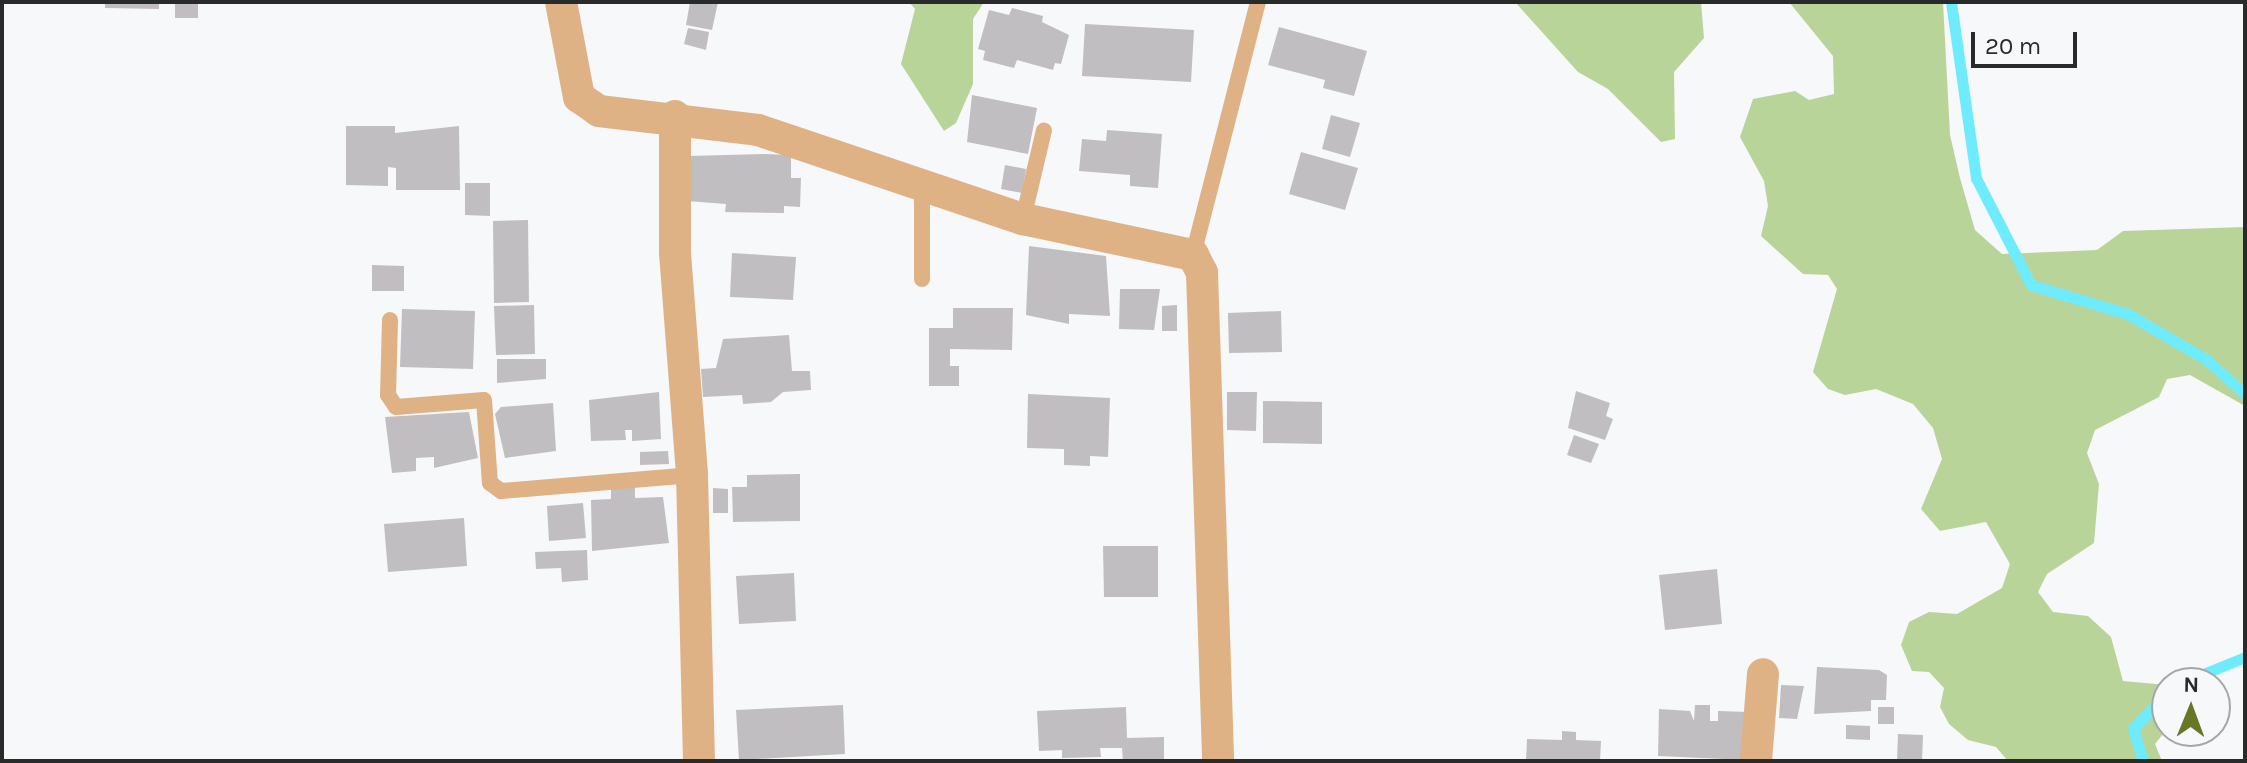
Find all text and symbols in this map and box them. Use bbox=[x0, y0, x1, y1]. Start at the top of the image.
scale bar bbox=[1975, 16, 2081, 66]
text: 20 m bbox=[1985, 32, 2041, 60]
north arrow bbox=[2151, 667, 2231, 747]
text: N bbox=[2183, 672, 2200, 698]

